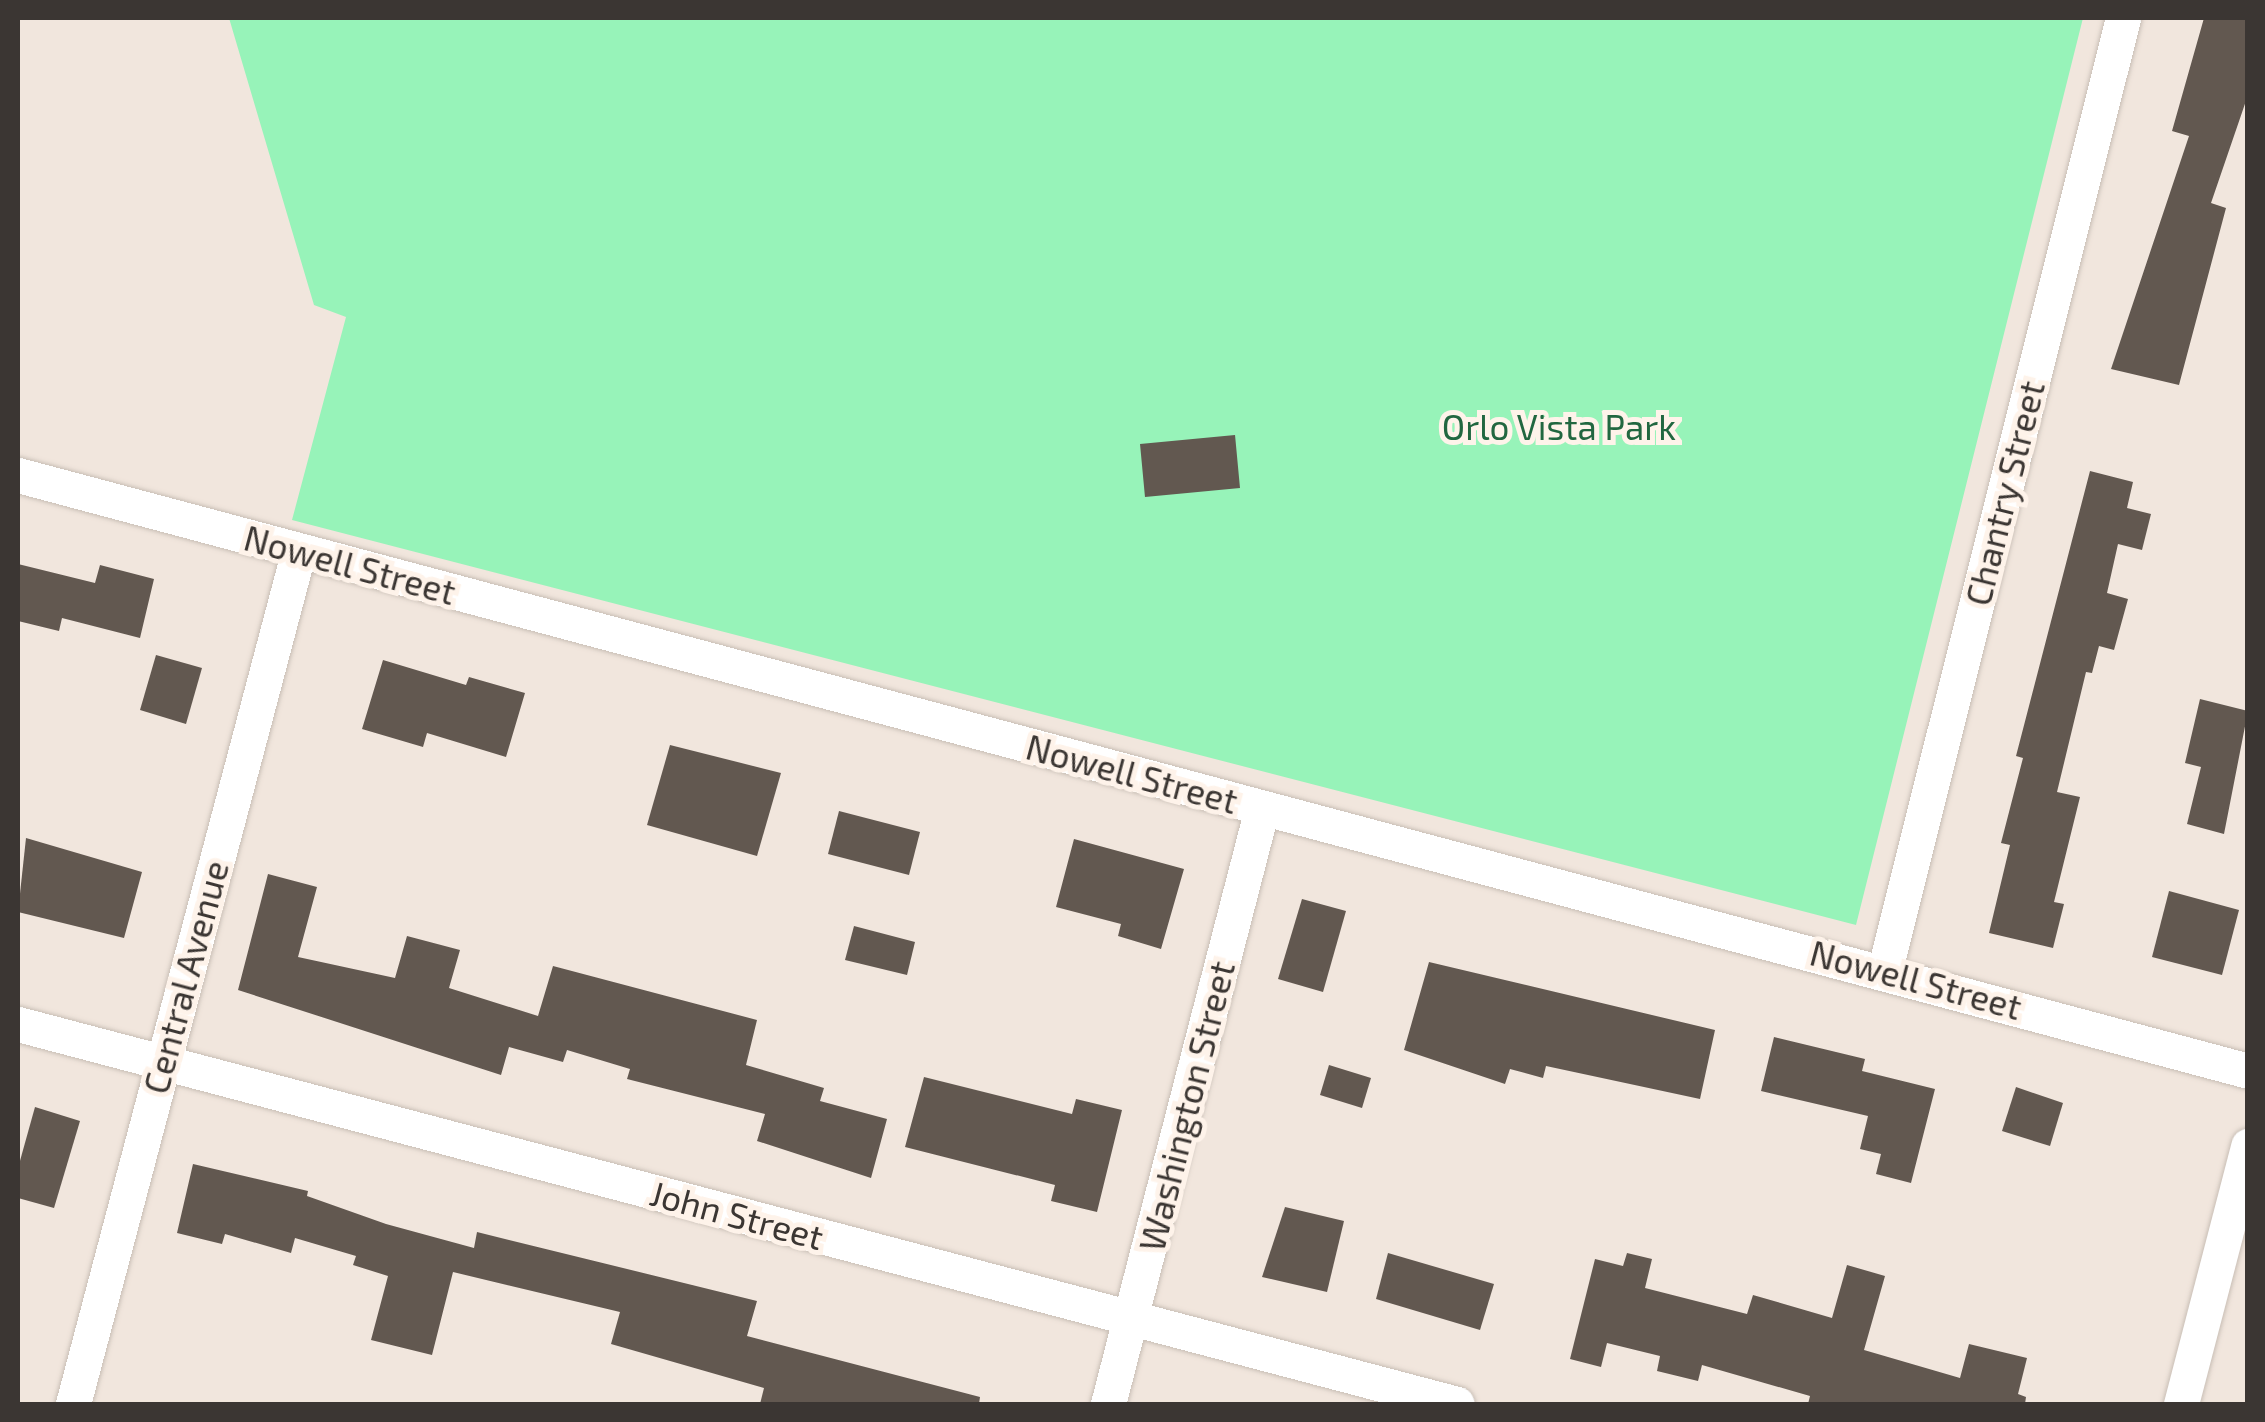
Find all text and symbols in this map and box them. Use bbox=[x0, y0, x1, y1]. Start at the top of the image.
street label: Chantry Street bbox=[1956, 376, 2052, 610]
park label: Orlo Vista Park bbox=[1441, 405, 1677, 447]
street label: Nowell Street bbox=[239, 516, 461, 612]
street label: Nowell Street bbox=[1021, 725, 1243, 821]
street label: Central Avenue bbox=[134, 855, 236, 1099]
street label: Nowell Street bbox=[1805, 931, 2027, 1027]
street label: Washington Street bbox=[1130, 957, 1242, 1255]
street label: John Street bbox=[646, 1171, 828, 1257]

